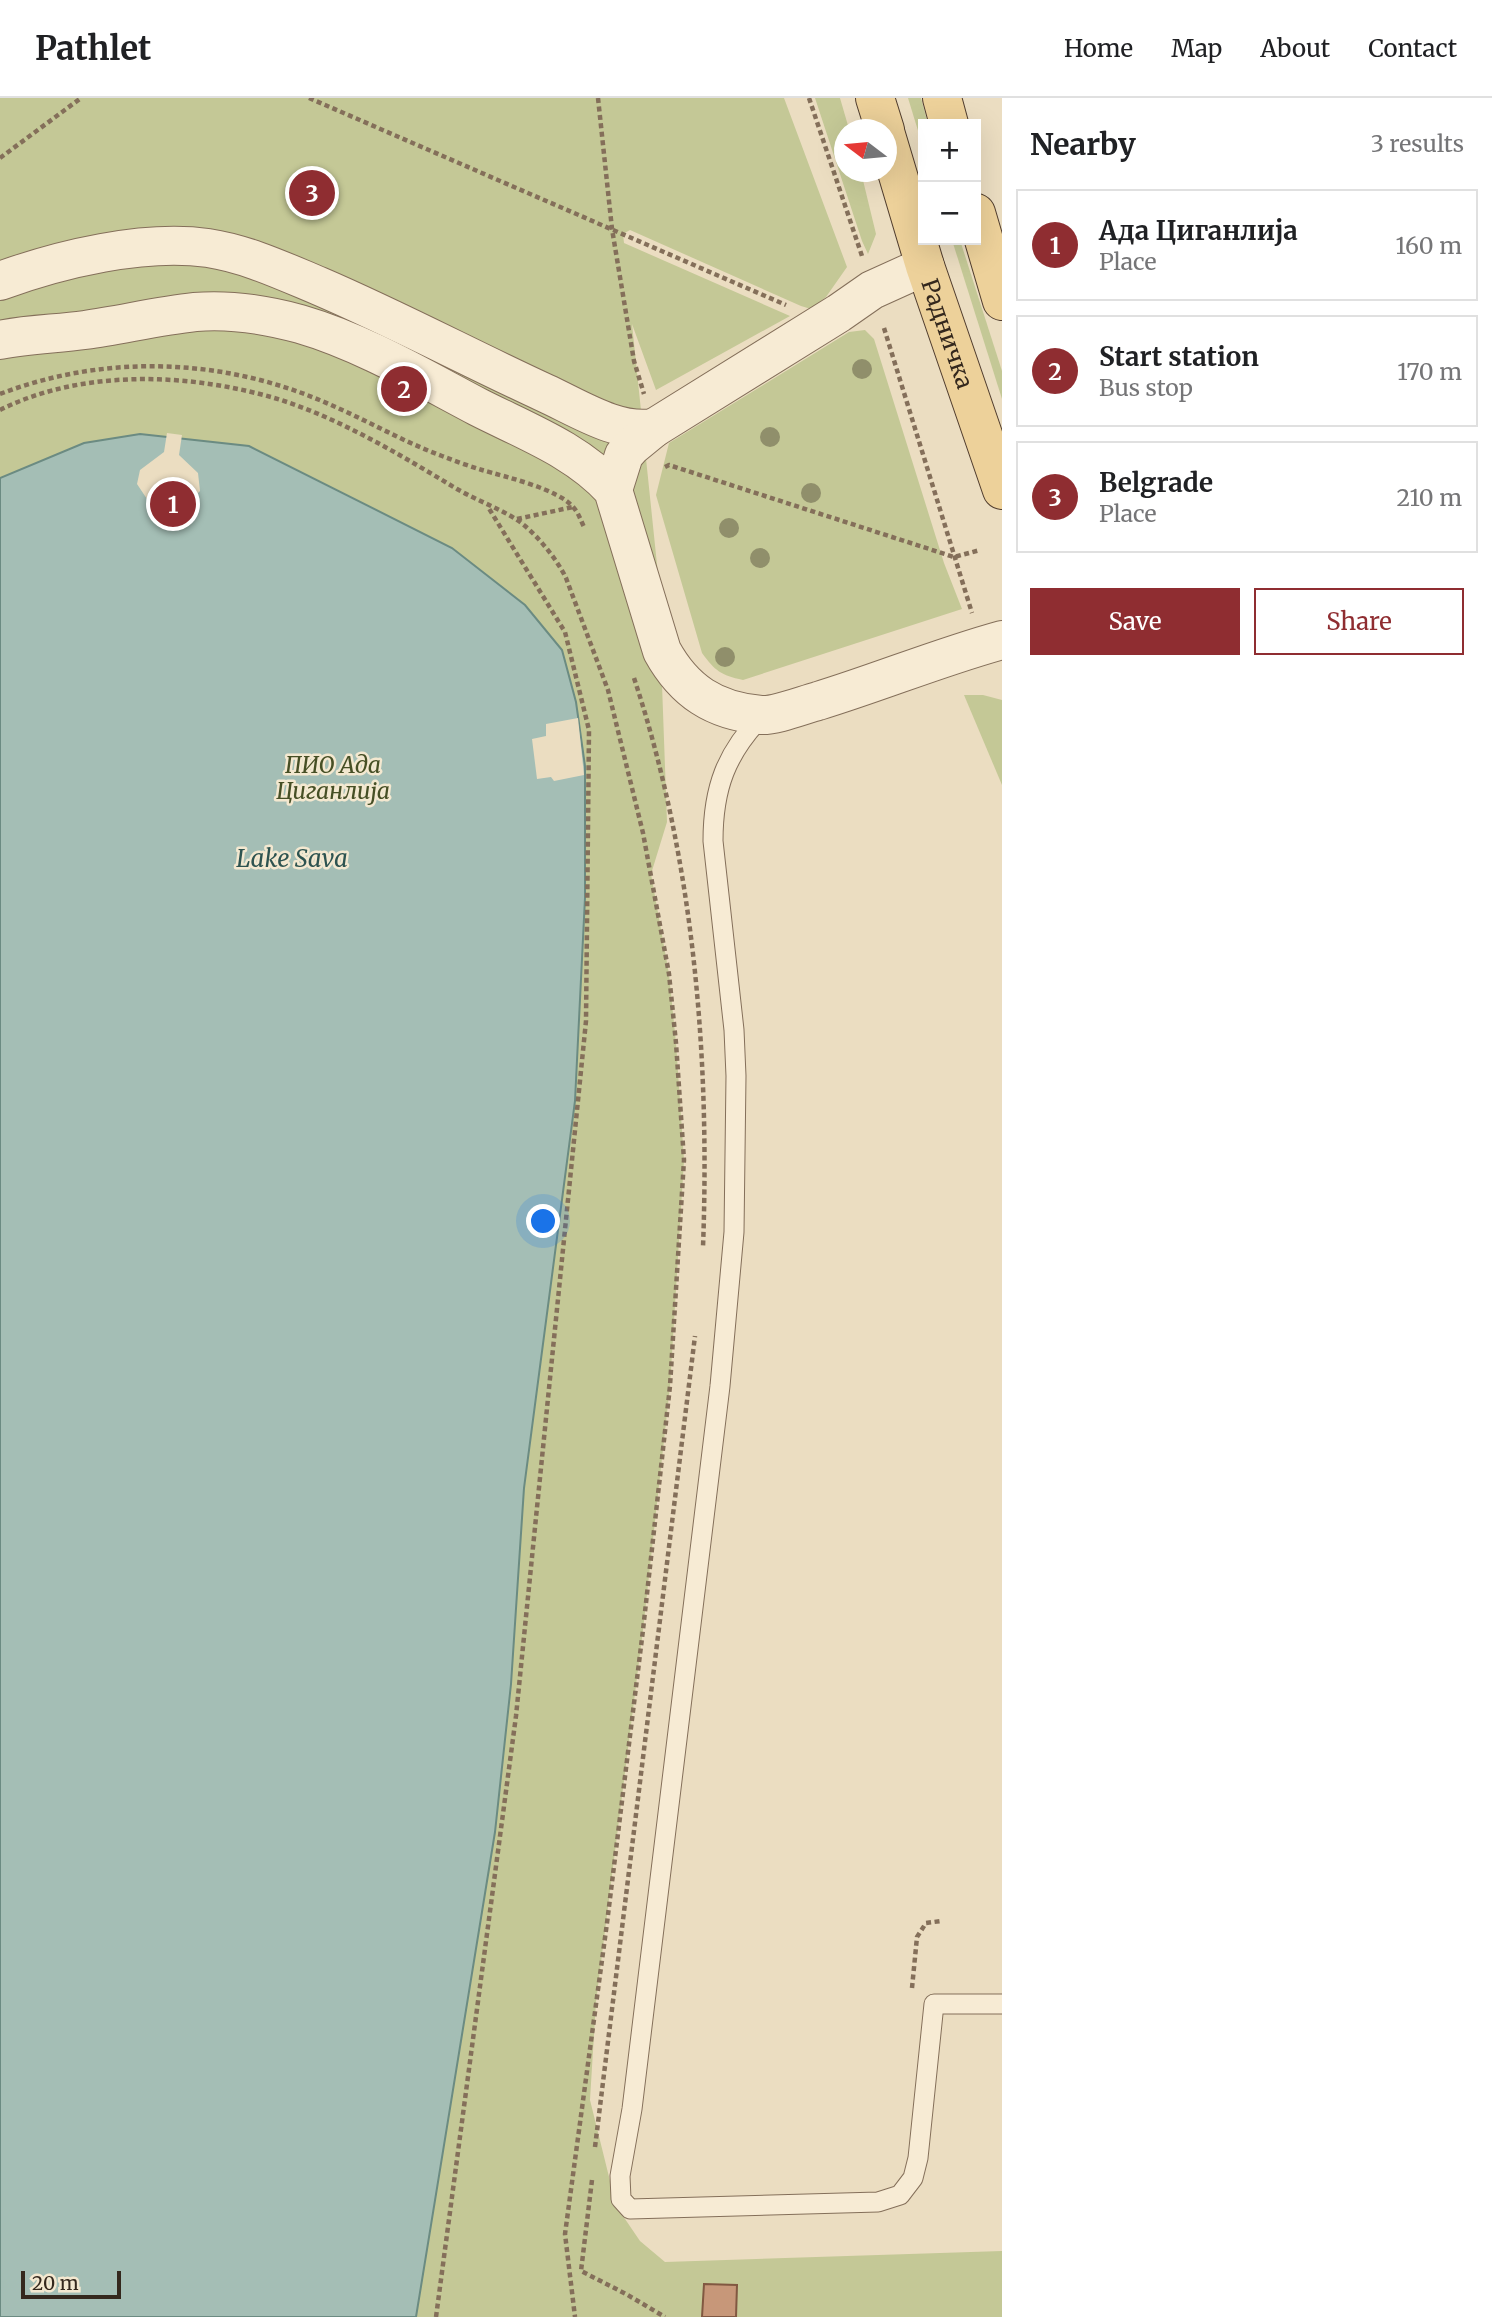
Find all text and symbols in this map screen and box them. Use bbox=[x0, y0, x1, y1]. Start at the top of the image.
text: Pathlet bbox=[35, 28, 151, 69]
text: Home bbox=[1064, 33, 1133, 64]
text: Map bbox=[1171, 33, 1222, 64]
text: About bbox=[1260, 33, 1330, 64]
text: Contact bbox=[1368, 33, 1457, 64]
north arrow bbox=[834, 119, 897, 182]
map controls bbox=[918, 119, 981, 245]
button: + bbox=[918, 119, 981, 182]
text: Nearby bbox=[1030, 125, 1136, 163]
text: 3 results bbox=[1371, 129, 1464, 158]
pin: 3 bbox=[289, 167, 335, 219]
button: − bbox=[918, 182, 981, 245]
text: Ада Циганлија bbox=[1099, 214, 1298, 247]
text: 1 bbox=[1050, 231, 1060, 260]
text: 160 m bbox=[1396, 231, 1462, 260]
text: Place bbox=[1099, 247, 1156, 276]
street label: Радничка bbox=[916, 275, 980, 392]
text: Start station bbox=[1099, 340, 1259, 373]
text: 2 bbox=[1048, 357, 1062, 386]
text: 170 m bbox=[1397, 357, 1462, 386]
pin: 2 bbox=[381, 363, 427, 415]
text: Bus stop bbox=[1099, 373, 1193, 402]
text: Belgrade bbox=[1099, 466, 1213, 499]
pin: 1 bbox=[150, 478, 196, 530]
text: 3 bbox=[1048, 483, 1062, 512]
text: 210 m bbox=[1397, 483, 1462, 512]
text: Place bbox=[1099, 499, 1156, 528]
button: Save bbox=[1030, 588, 1240, 655]
button: Share bbox=[1254, 588, 1464, 655]
park label: ПИО Ада Циганлија bbox=[276, 750, 390, 805]
water label: Lake Sava bbox=[236, 843, 348, 874]
your location bbox=[526, 1204, 560, 1238]
scale bar bbox=[21, 2268, 121, 2300]
text: 20 m bbox=[32, 2271, 79, 2295]

